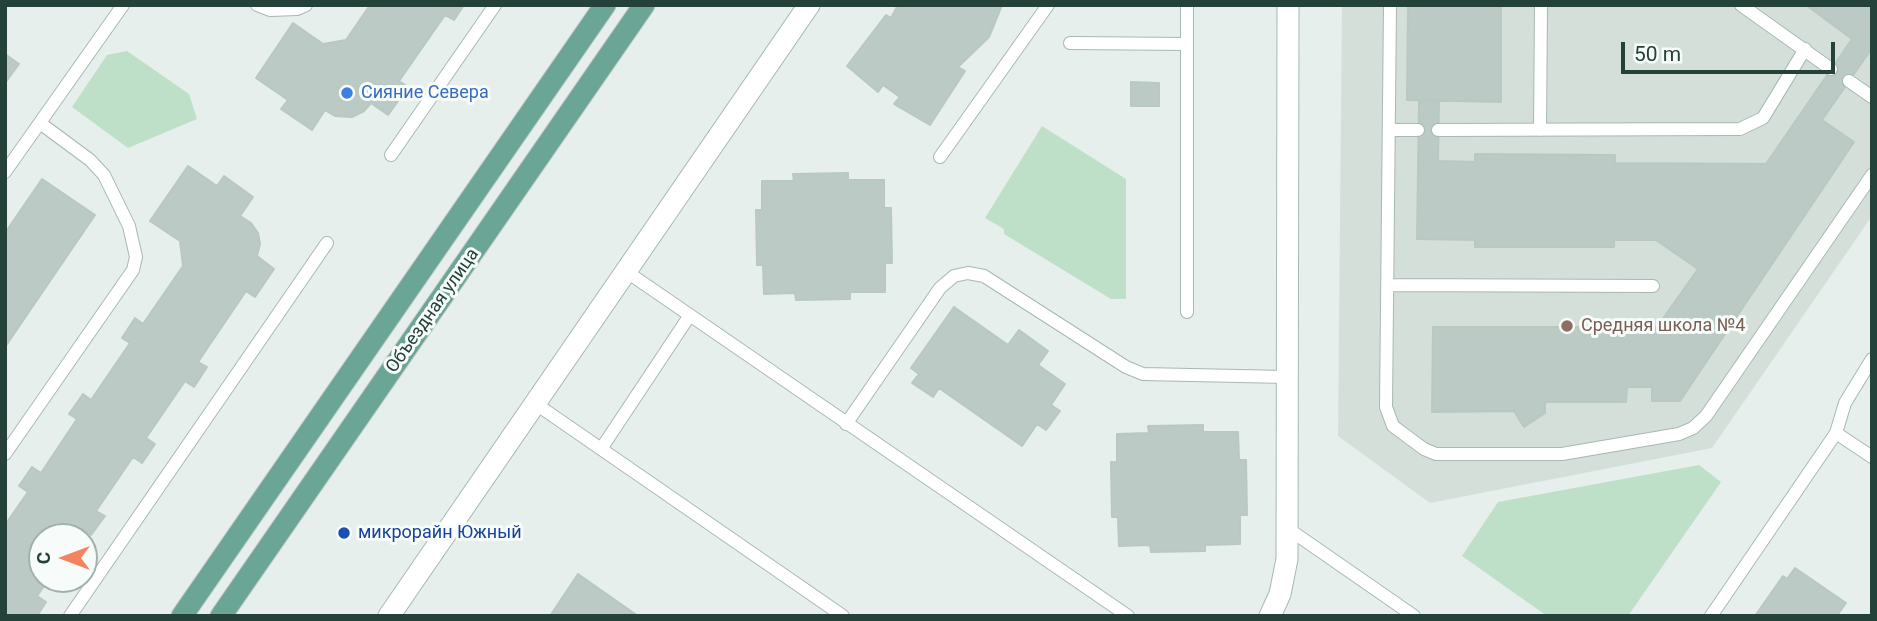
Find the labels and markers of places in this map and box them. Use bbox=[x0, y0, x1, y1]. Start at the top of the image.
place label: Сияние Севера bbox=[361, 82, 489, 104]
marker: Сияние Севера bbox=[339, 85, 355, 101]
place label: Средняя школа №4 bbox=[1581, 315, 1745, 337]
marker: Средняя школа №4 bbox=[1559, 318, 1575, 334]
place label: микрорайн Южный bbox=[358, 522, 522, 544]
marker: микрорайн Южный bbox=[336, 525, 352, 541]

